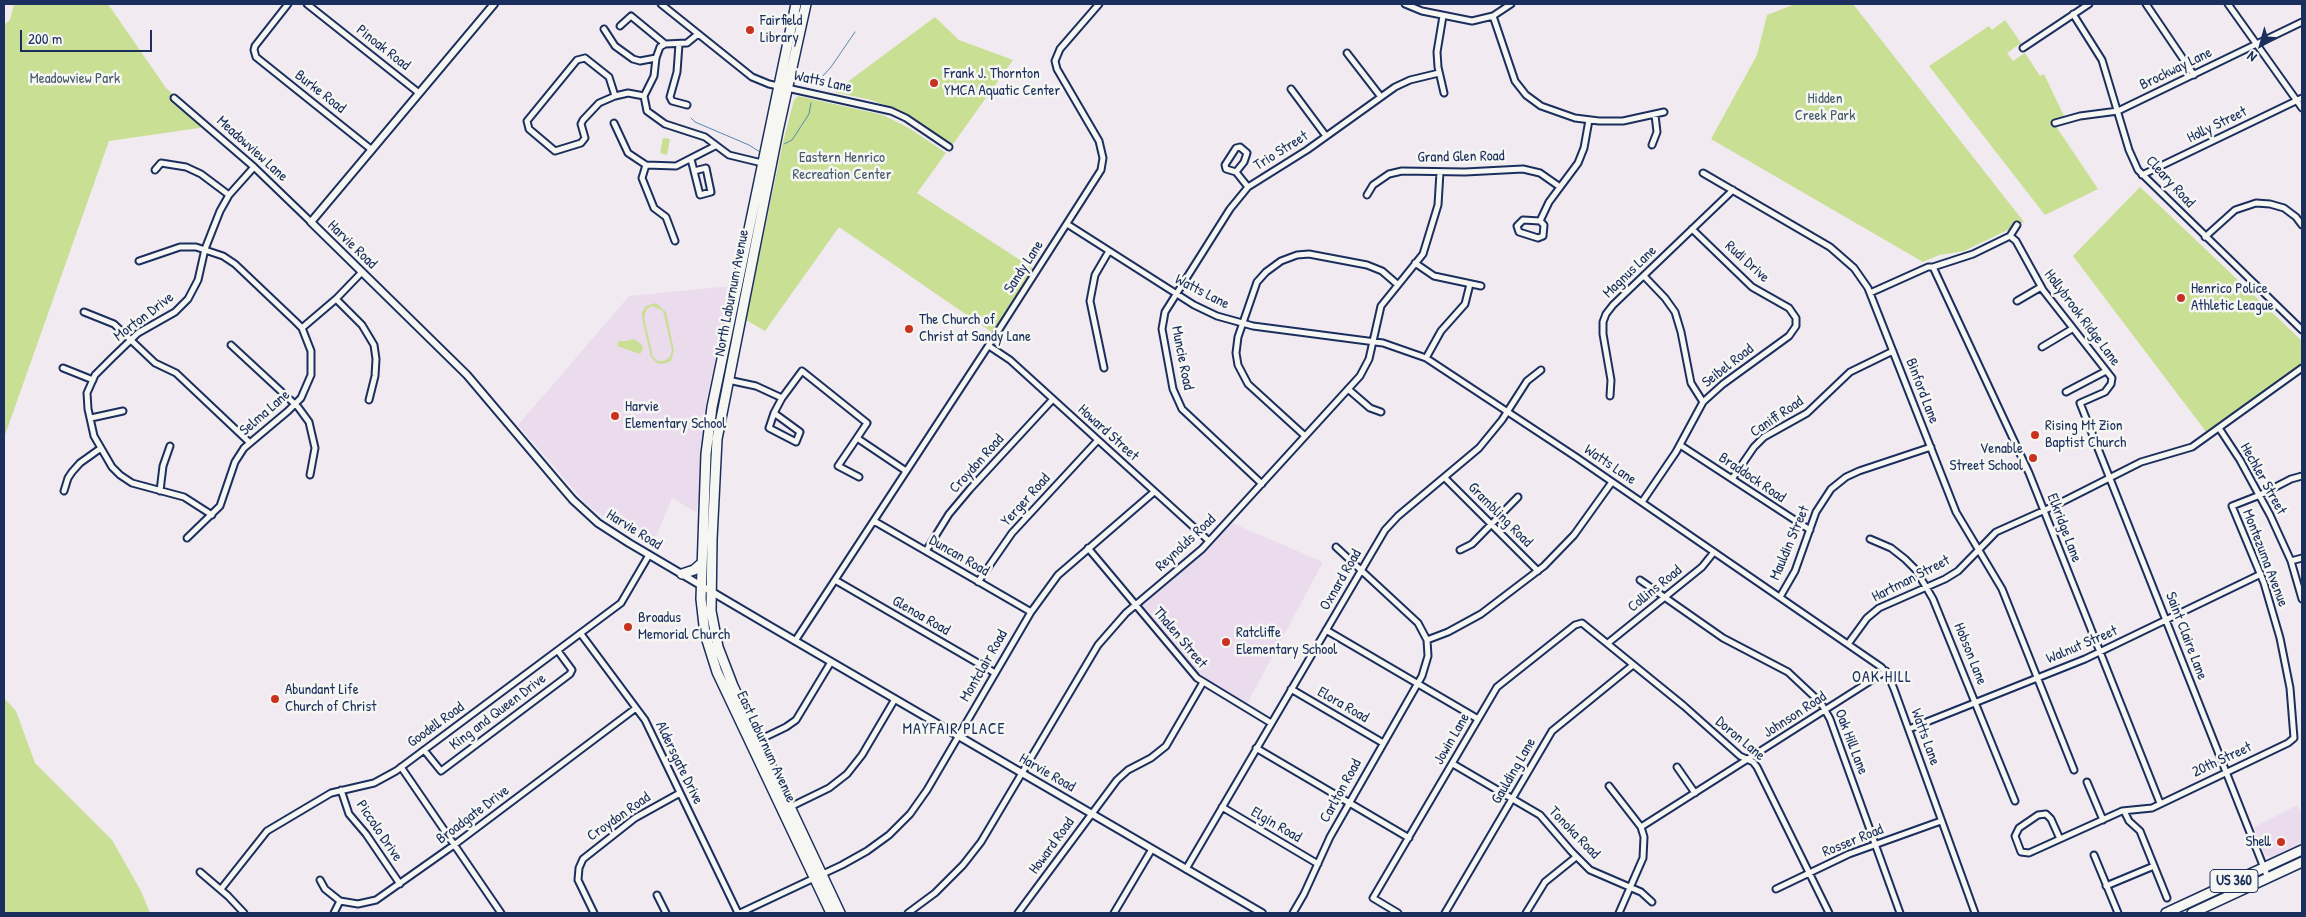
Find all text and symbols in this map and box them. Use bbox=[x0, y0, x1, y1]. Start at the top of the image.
place label: Fairfield Library bbox=[760, 12, 802, 47]
scale bar bbox=[22, 20, 155, 52]
north arrow bbox=[2236, 20, 2286, 70]
street label: Pinoak Road bbox=[352, 21, 414, 75]
marker: Fairfield Library bbox=[744, 24, 756, 36]
text: 200 m bbox=[28, 28, 62, 49]
street label: Brockway Lane bbox=[2137, 44, 2215, 94]
text: N bbox=[2243, 47, 2260, 67]
place label: Frank J. Thornton YMCA Aquatic Center bbox=[944, 65, 1060, 100]
street label: Burke Road bbox=[291, 67, 349, 117]
street label: Watts Lane bbox=[792, 67, 854, 97]
park label: Meadowview Park bbox=[30, 70, 120, 88]
marker: Frank J. Thornton YMCA Aquatic Center bbox=[928, 77, 940, 89]
park label: Hidden Creek Park bbox=[1795, 90, 1855, 125]
street label: Holly Street bbox=[2184, 103, 2250, 147]
street label: Meadowview Lane bbox=[213, 112, 291, 186]
street label: Trio Street bbox=[1251, 127, 1311, 175]
street label: Grand Glen Road bbox=[1417, 147, 1505, 167]
park label: Eastern Henrico Recreation Center bbox=[793, 149, 891, 184]
street label: Cleary Road bbox=[2142, 152, 2198, 212]
street label: Harvie Road bbox=[323, 217, 381, 273]
street label: North Laburnum Avenue bbox=[711, 228, 753, 358]
street label: Sandy Lane bbox=[1000, 237, 1048, 297]
street label: Rudi Drive bbox=[1721, 237, 1773, 287]
street label: Magnus Lane bbox=[1599, 242, 1661, 302]
street label: Hollybrook Ridge Lane bbox=[2040, 266, 2124, 370]
street label: Watts Lane bbox=[1172, 271, 1232, 313]
place label: Henrico Police Athletic League bbox=[2191, 280, 2274, 315]
street label: Morton Drive bbox=[110, 289, 178, 345]
marker: Henrico Police Athletic League bbox=[2175, 292, 2187, 304]
place label: The Church of Christ at Sandy Lane bbox=[919, 311, 1031, 346]
marker: The Church of Christ at Sandy Lane bbox=[903, 323, 915, 335]
street label: Muncie Road bbox=[1167, 324, 1197, 392]
street label: Seibel Road bbox=[1699, 340, 1757, 392]
street label: Binford Lane bbox=[1901, 356, 1943, 426]
street label: Selma Lane bbox=[236, 386, 294, 440]
street label: Caniff Road bbox=[1747, 393, 1807, 441]
place label: Harvie Elementary School bbox=[625, 398, 726, 433]
street label: Howard Street bbox=[1074, 401, 1142, 465]
marker: Harvie Elementary School bbox=[609, 410, 621, 422]
place label: Rising Mt Zion Baptist Church bbox=[2045, 417, 2126, 452]
marker: Rising Mt Zion Baptist Church bbox=[2029, 429, 2041, 441]
street label: Croydon Road bbox=[946, 431, 1008, 497]
place label: Venable Street School bbox=[1950, 440, 2023, 475]
street label: Hechler Street bbox=[2236, 440, 2290, 518]
street label: Watts Lane bbox=[1581, 441, 1639, 489]
street label: Braddock Road bbox=[1715, 449, 1789, 507]
marker: Venable Street School bbox=[2027, 452, 2039, 464]
street label: Yerger Road bbox=[998, 470, 1054, 530]
street label: Grambling Road bbox=[1464, 479, 1536, 551]
street label: Elkridge Lane bbox=[2043, 491, 2085, 565]
street label: Mauldin Street bbox=[1766, 503, 1814, 583]
street label: Harvie Road bbox=[603, 506, 665, 554]
street label: Montezuma Avenue bbox=[2238, 507, 2292, 609]
street label: Reynolds Road bbox=[1152, 511, 1220, 575]
street label: Duncan Road bbox=[926, 532, 992, 580]
street label: Oxnard Road bbox=[1316, 546, 1366, 614]
street label: Hartman Street bbox=[1869, 552, 1953, 606]
street label: Collins Road bbox=[1624, 562, 1686, 616]
street label: Saint Claire Lane bbox=[2161, 590, 2211, 682]
street label: Glenoa Road bbox=[889, 592, 953, 640]
street label: Thalen Street bbox=[1149, 604, 1211, 672]
place label: Broadus Memorial Church bbox=[638, 609, 730, 644]
street label: Hobson Lane bbox=[1949, 620, 1991, 688]
marker: Broadus Memorial Church bbox=[622, 621, 634, 633]
street label: Walnut Street bbox=[2044, 622, 2120, 668]
place label: Ratcliffe Elementary School bbox=[1236, 624, 1337, 659]
street label: Montclair Road bbox=[956, 627, 1012, 705]
marker: Ratcliffe Elementary School bbox=[1220, 636, 1232, 648]
district label: OAK HILL bbox=[1851, 668, 1913, 688]
street label: King and Queen Drive bbox=[446, 670, 550, 754]
place label: Abundant Life Church of Christ bbox=[285, 681, 376, 716]
street label: Elora Road bbox=[1314, 683, 1372, 727]
street label: East Laburnum Avenue bbox=[732, 688, 800, 806]
street label: Johnson Road bbox=[1760, 688, 1830, 742]
marker: Abundant Life Church of Christ bbox=[269, 693, 281, 705]
street label: Goodell Road bbox=[404, 698, 468, 752]
street label: Watts Lane bbox=[1906, 706, 1944, 768]
street label: Oak Hill Lane bbox=[1830, 707, 1872, 777]
street label: Jowin Lane bbox=[1430, 710, 1474, 768]
street label: Doron Lane bbox=[1711, 713, 1769, 765]
street label: Aldersgate Drive bbox=[651, 719, 707, 807]
district label: MAYFAIR PLACE bbox=[901, 720, 1007, 740]
street label: Gaulding Lane bbox=[1488, 735, 1540, 807]
street label: 20th Street bbox=[2189, 738, 2255, 782]
street label: Harvie Road bbox=[1016, 750, 1078, 796]
street label: Carlton Road bbox=[1316, 756, 1366, 826]
street label: Broadgate Drive bbox=[433, 782, 513, 848]
street label: Croydon Road bbox=[584, 789, 654, 845]
street label: Piccolo Drive bbox=[352, 797, 406, 865]
street label: Elgin Road bbox=[1247, 803, 1305, 847]
street label: Tonoka Road bbox=[1545, 803, 1603, 863]
street label: Howard Road bbox=[1025, 814, 1079, 878]
street label: Rosser Road bbox=[1820, 821, 1886, 861]
place label: Shell bbox=[2245, 833, 2271, 851]
marker: Shell bbox=[2275, 836, 2287, 848]
road number: US 360 bbox=[2210, 869, 2258, 892]

